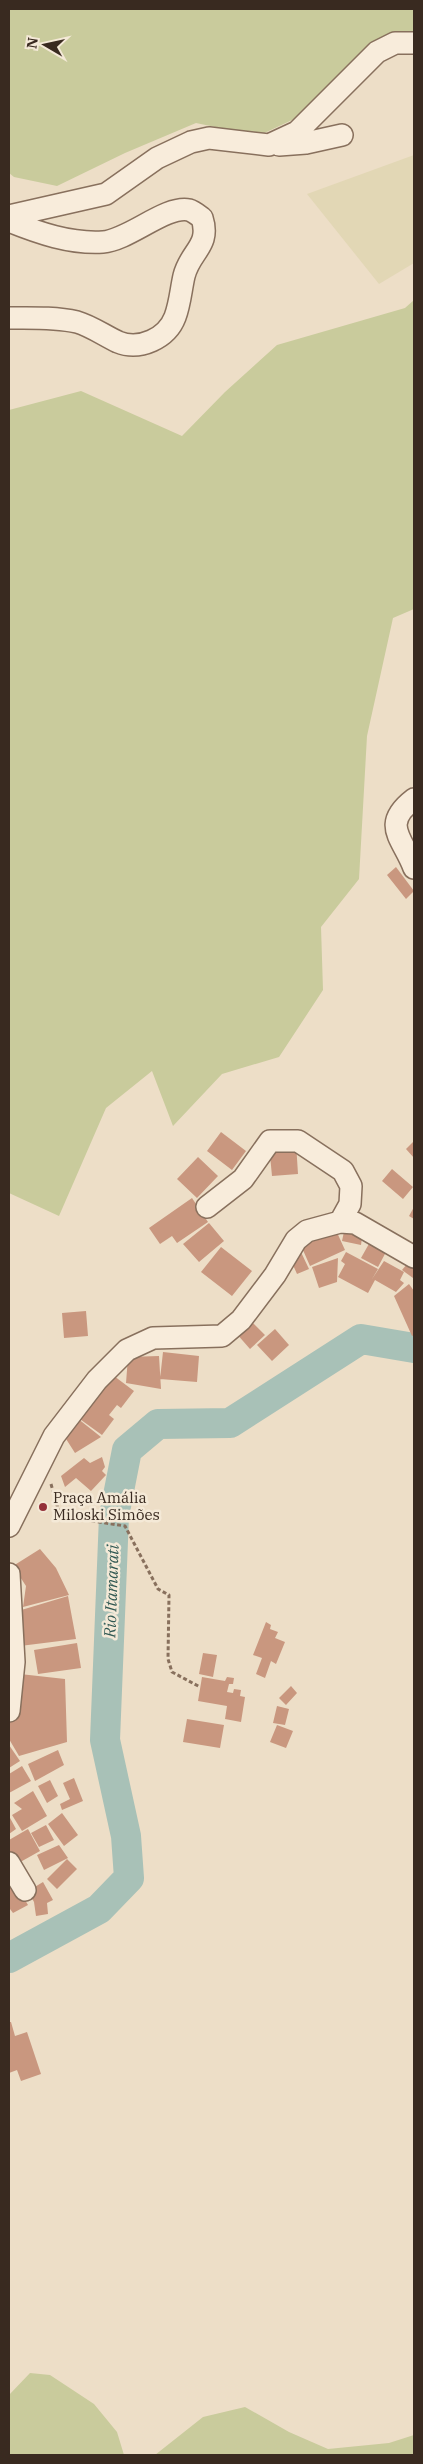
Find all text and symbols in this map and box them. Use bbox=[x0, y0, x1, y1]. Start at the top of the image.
north arrow bbox=[20, 20, 70, 70]
text: N bbox=[22, 36, 42, 50]
place label: Praça Amália Miloski Simões bbox=[53, 1488, 160, 1524]
marker: Praça Amália Miloski Simões bbox=[37, 1501, 49, 1513]
water label: Rio Itamarati bbox=[99, 1544, 123, 1639]

